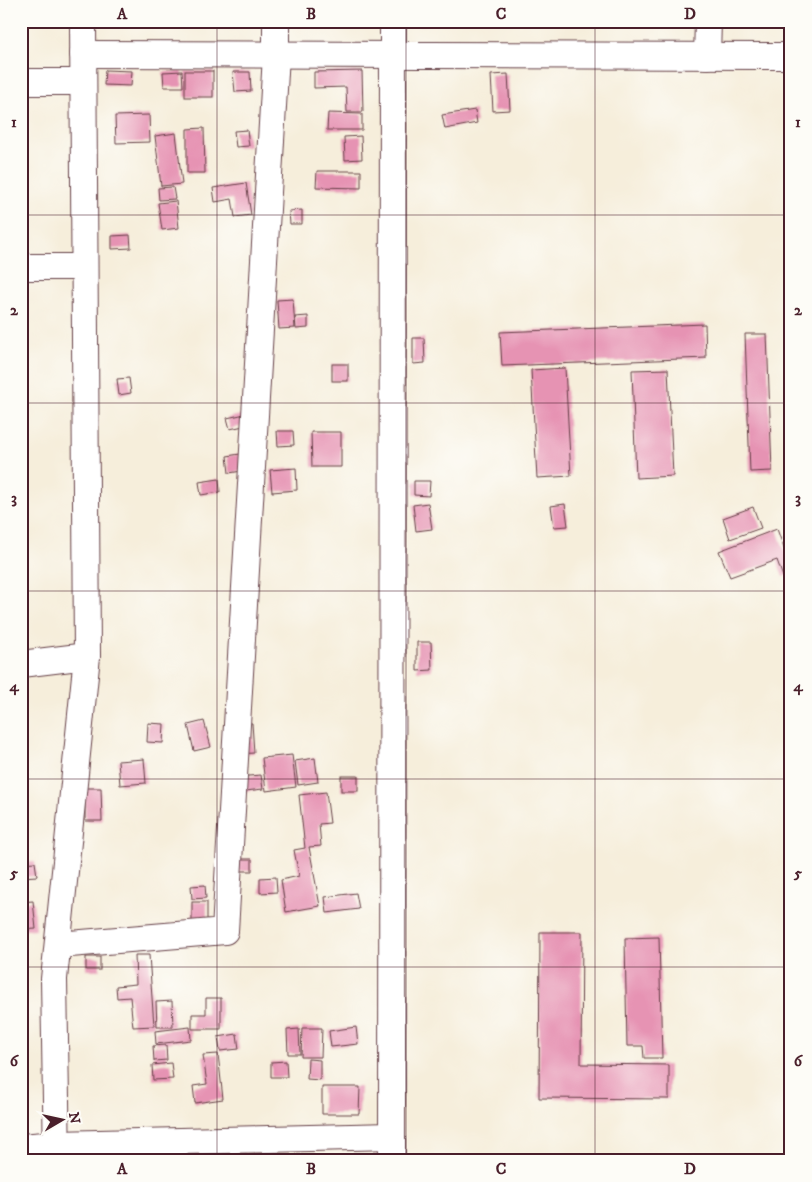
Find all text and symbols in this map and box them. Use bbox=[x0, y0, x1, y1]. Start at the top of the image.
text: A bbox=[116, 4, 128, 24]
text: B bbox=[306, 4, 316, 24]
text: C bbox=[496, 4, 506, 24]
text: D bbox=[684, 4, 696, 24]
text: 1 bbox=[11, 112, 17, 132]
text: 1 bbox=[795, 112, 801, 132]
text: 2 bbox=[10, 300, 19, 320]
text: 2 bbox=[794, 300, 803, 320]
text: 3 bbox=[11, 488, 17, 508]
text: 3 bbox=[795, 488, 801, 508]
text: 4 bbox=[8, 676, 19, 696]
text: 4 bbox=[792, 676, 803, 696]
text: 5 bbox=[9, 863, 18, 883]
text: 5 bbox=[793, 863, 802, 883]
text: 6 bbox=[10, 1051, 20, 1071]
text: 6 bbox=[794, 1051, 804, 1071]
north arrow bbox=[38, 1094, 88, 1144]
text: N bbox=[64, 1111, 84, 1126]
text: A bbox=[116, 1159, 128, 1179]
text: B bbox=[306, 1159, 316, 1179]
text: C bbox=[496, 1159, 506, 1179]
text: D bbox=[684, 1159, 696, 1179]

